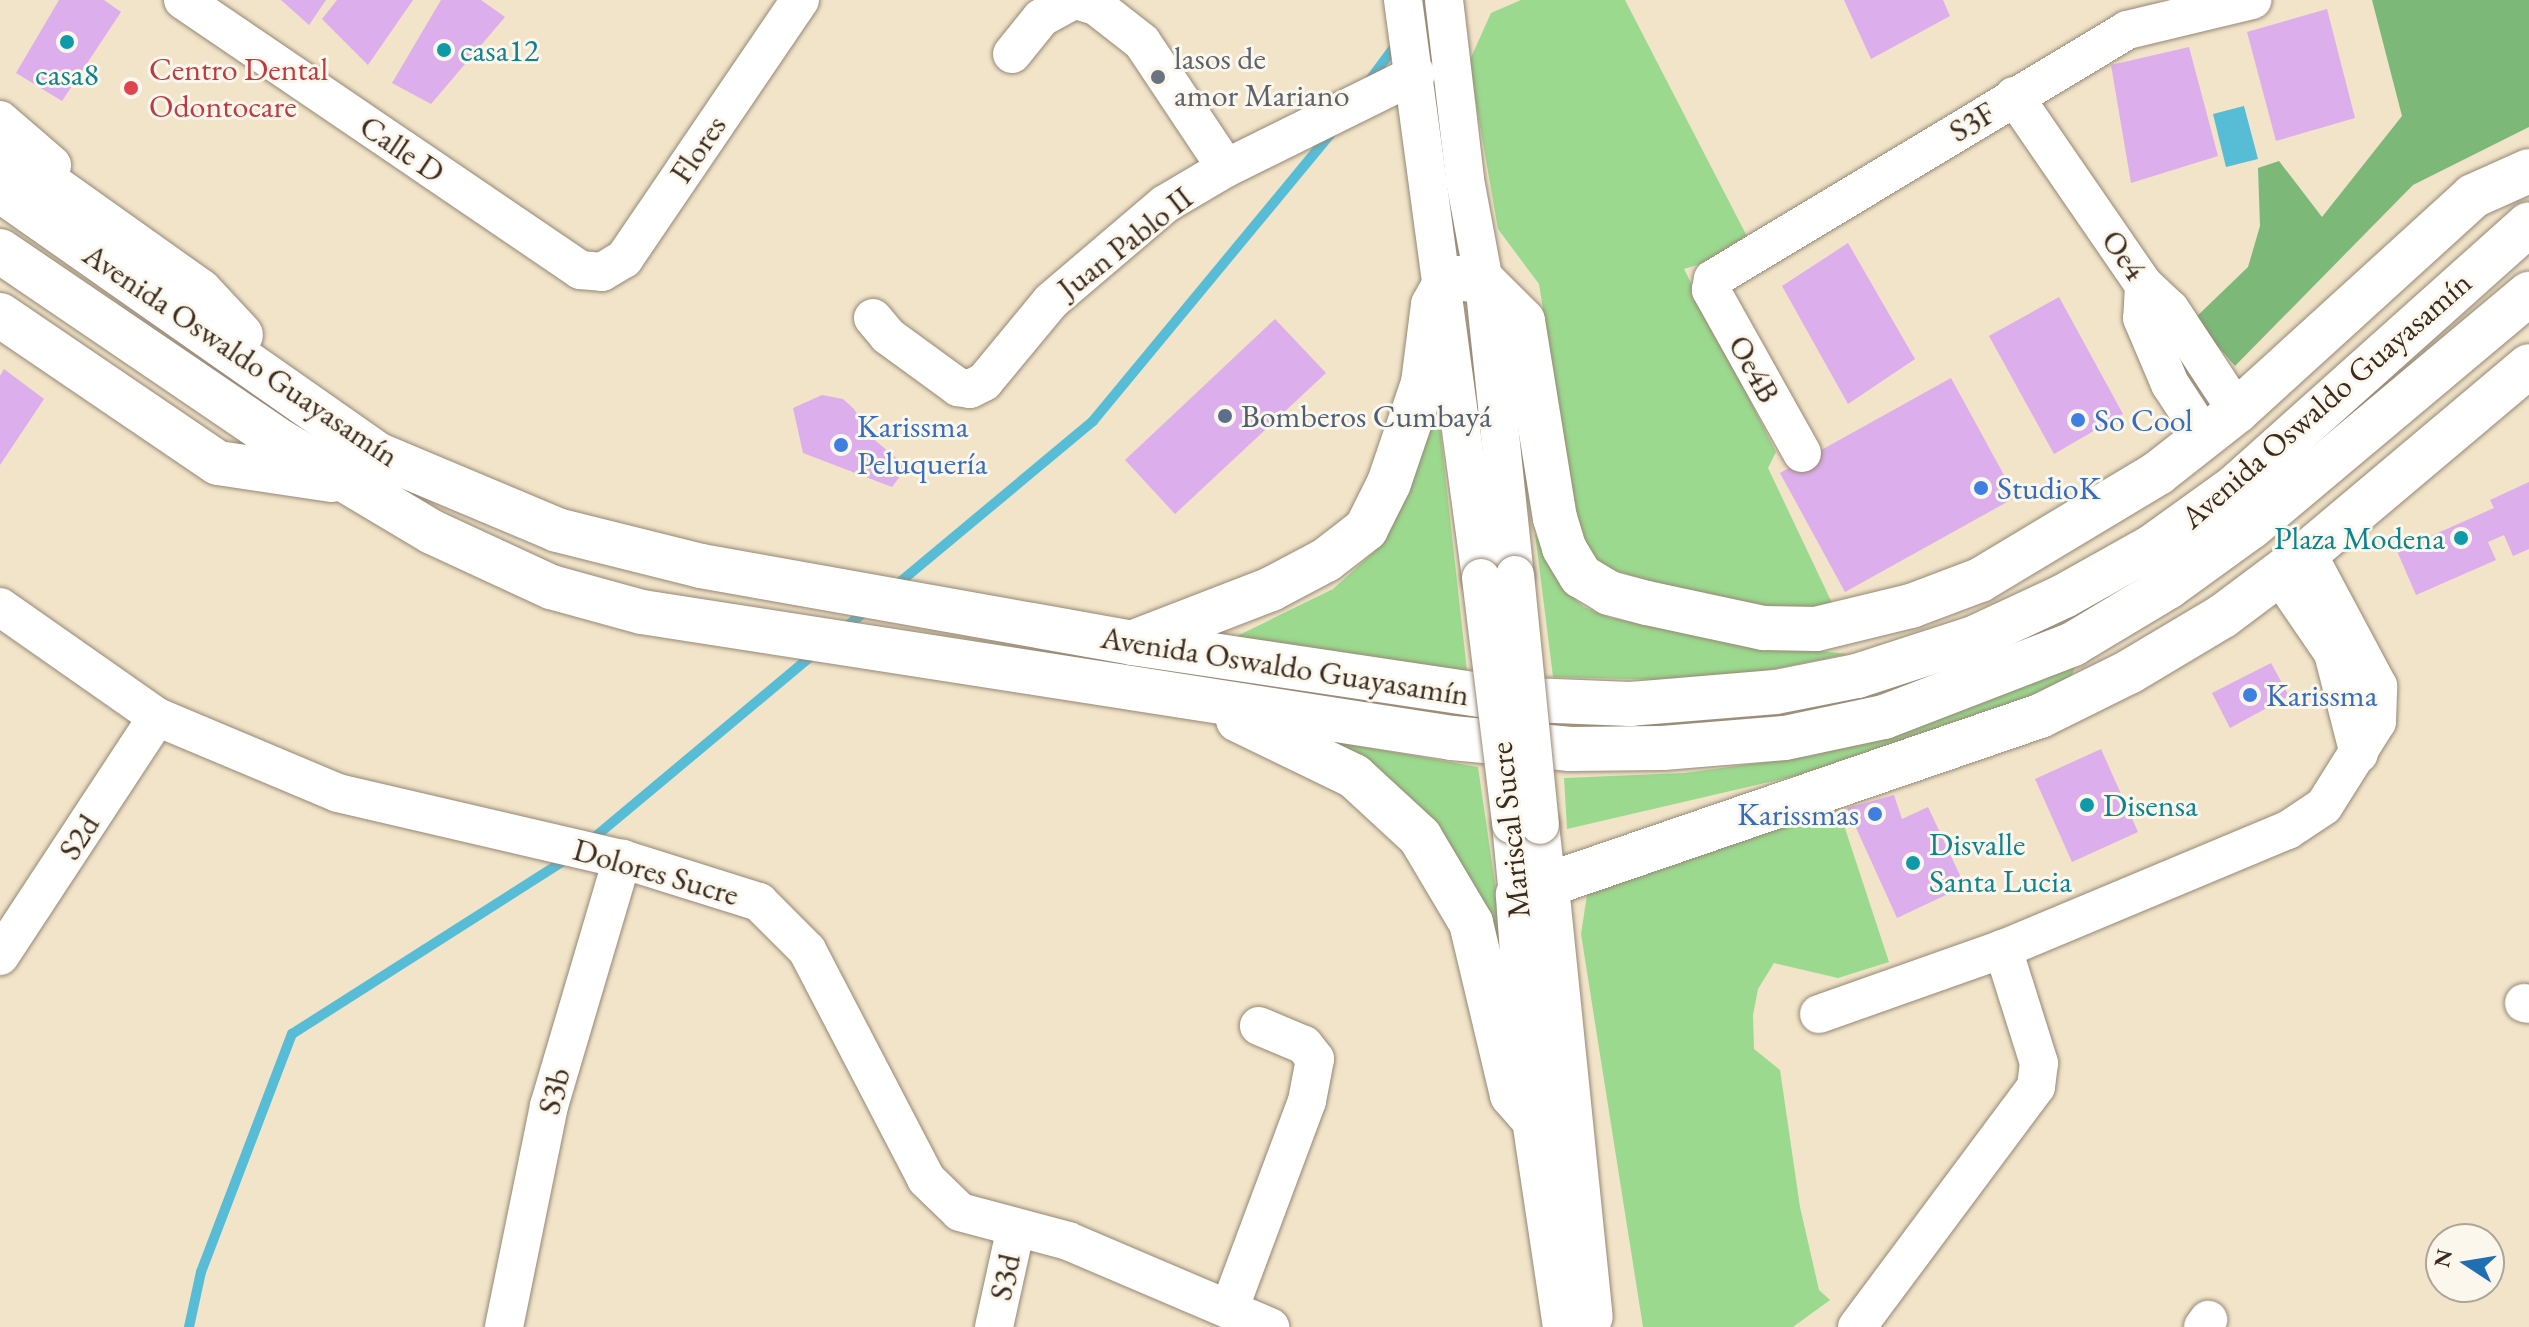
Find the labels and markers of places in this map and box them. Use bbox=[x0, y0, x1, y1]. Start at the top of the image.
place label: casa12 bbox=[460, 31, 539, 69]
marker: casa8 bbox=[58, 33, 76, 51]
place label: lasos de amor Mariano bbox=[1174, 40, 1350, 115]
marker: casa12 bbox=[435, 41, 453, 59]
place label: Centro Dental Odontocare bbox=[149, 51, 328, 126]
place label: casa8 bbox=[35, 55, 99, 93]
marker: lasos de amor Mariano bbox=[1149, 68, 1167, 86]
marker: Centro Dental Odontocare bbox=[120, 77, 142, 99]
place label: Bomberos Cumbayá bbox=[1241, 397, 1492, 435]
place label: So Cool bbox=[2094, 401, 2193, 439]
marker: Bomberos Cumbayá bbox=[1216, 407, 1234, 425]
place label: Karissma Peluquería bbox=[857, 408, 987, 483]
marker: So Cool bbox=[2069, 411, 2087, 429]
marker: Karissma Peluquería bbox=[832, 436, 850, 454]
place label: StudioK bbox=[1997, 469, 2100, 507]
marker: StudioK bbox=[1972, 479, 1990, 497]
place label: Plaza Modena bbox=[2274, 519, 2445, 557]
marker: Plaza Modena bbox=[2452, 529, 2470, 547]
place label: Karissma bbox=[2266, 676, 2377, 714]
marker: Karissma bbox=[2241, 686, 2259, 704]
place label: Disensa bbox=[2103, 786, 2198, 824]
place label: Karissmas bbox=[1737, 795, 1859, 833]
marker: Disensa bbox=[2078, 796, 2096, 814]
marker: Karissmas bbox=[1866, 805, 1884, 823]
place label: Disvalle Santa Lucia bbox=[1929, 826, 2072, 901]
marker: Disvalle Santa Lucia bbox=[1904, 854, 1922, 872]

